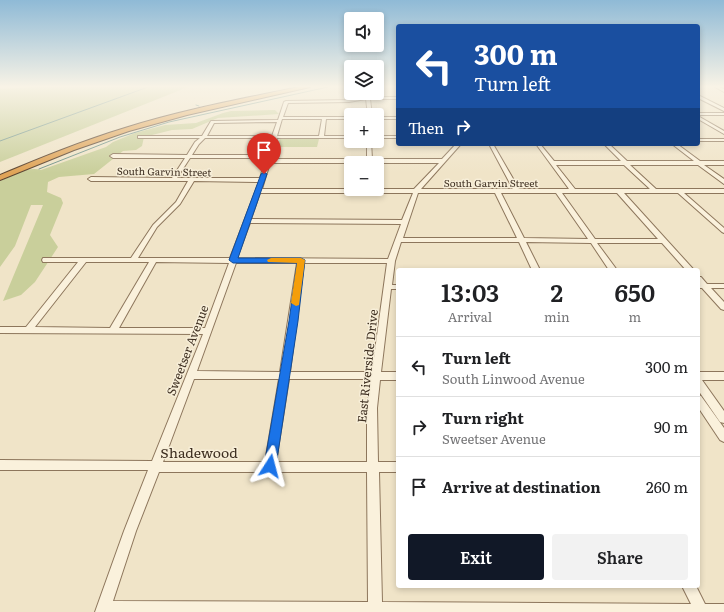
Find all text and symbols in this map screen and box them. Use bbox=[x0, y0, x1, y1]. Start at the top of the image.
map controls bbox=[344, 12, 384, 196]
button: sound bbox=[344, 12, 384, 52]
text: 300 m bbox=[474, 32, 558, 74]
icon: left bbox=[408, 40, 460, 92]
button: layers bbox=[344, 60, 384, 100]
text: Turn left bbox=[474, 70, 551, 97]
button: + bbox=[344, 108, 384, 148]
text: Then bbox=[408, 116, 444, 139]
icon: right bbox=[452, 116, 474, 138]
pin bbox=[247, 133, 281, 174]
icon: arrive bbox=[253, 139, 275, 161]
button: − bbox=[344, 156, 384, 196]
street label: South Garvin Street bbox=[117, 163, 211, 179]
street label: South Garvin Street bbox=[444, 175, 538, 190]
text: 13:03 bbox=[441, 274, 499, 309]
text: 2 bbox=[551, 274, 563, 309]
text: 650 bbox=[614, 274, 655, 309]
street label: Sweetser Avenue bbox=[161, 302, 213, 398]
text: Arrival bbox=[448, 307, 492, 326]
text: min bbox=[544, 307, 570, 326]
text: m bbox=[628, 307, 641, 326]
street label: East Riverside Drive bbox=[352, 308, 382, 424]
text: Turn left bbox=[442, 346, 511, 369]
text: 300 m bbox=[645, 355, 688, 378]
icon: left bbox=[408, 356, 430, 378]
text: South Linwood Avenue bbox=[442, 369, 585, 388]
text: Turn right bbox=[442, 406, 524, 429]
text: 90 m bbox=[654, 415, 688, 438]
icon: right bbox=[408, 416, 430, 438]
text: Sweetser Avenue bbox=[442, 429, 546, 448]
street label: Shadewood bbox=[160, 442, 238, 462]
position arrow bbox=[249, 445, 291, 487]
text: Arrive at destination bbox=[442, 475, 601, 498]
text: 260 m bbox=[646, 475, 688, 498]
icon: arrive bbox=[408, 476, 430, 498]
button: Exit bbox=[408, 534, 544, 580]
button: Share bbox=[552, 534, 688, 580]

